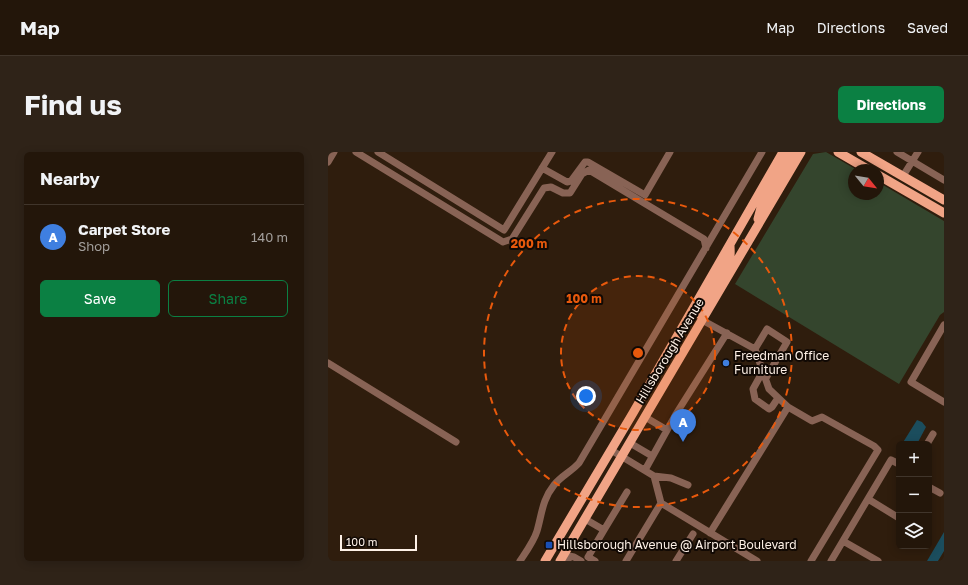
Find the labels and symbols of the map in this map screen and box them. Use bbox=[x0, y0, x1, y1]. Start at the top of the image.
north arrow bbox=[848, 164, 884, 200]
text: 200 m bbox=[511, 236, 547, 251]
text: 100 m bbox=[566, 291, 602, 306]
street label: Hillsborough Avenue bbox=[632, 295, 707, 406]
centre of rings bbox=[631, 346, 645, 360]
place label: Freedman Office Furniture bbox=[734, 348, 829, 377]
marker: Freedman Office Furniture bbox=[721, 358, 731, 368]
your location bbox=[576, 386, 596, 406]
pin: A bbox=[670, 409, 696, 442]
scale bar bbox=[340, 533, 417, 552]
place label: Hillsborough Avenue @ Airport Boulevard bbox=[557, 537, 797, 552]
marker: Hillsborough Avenue @ Airport Boulevard bbox=[544, 540, 554, 550]

